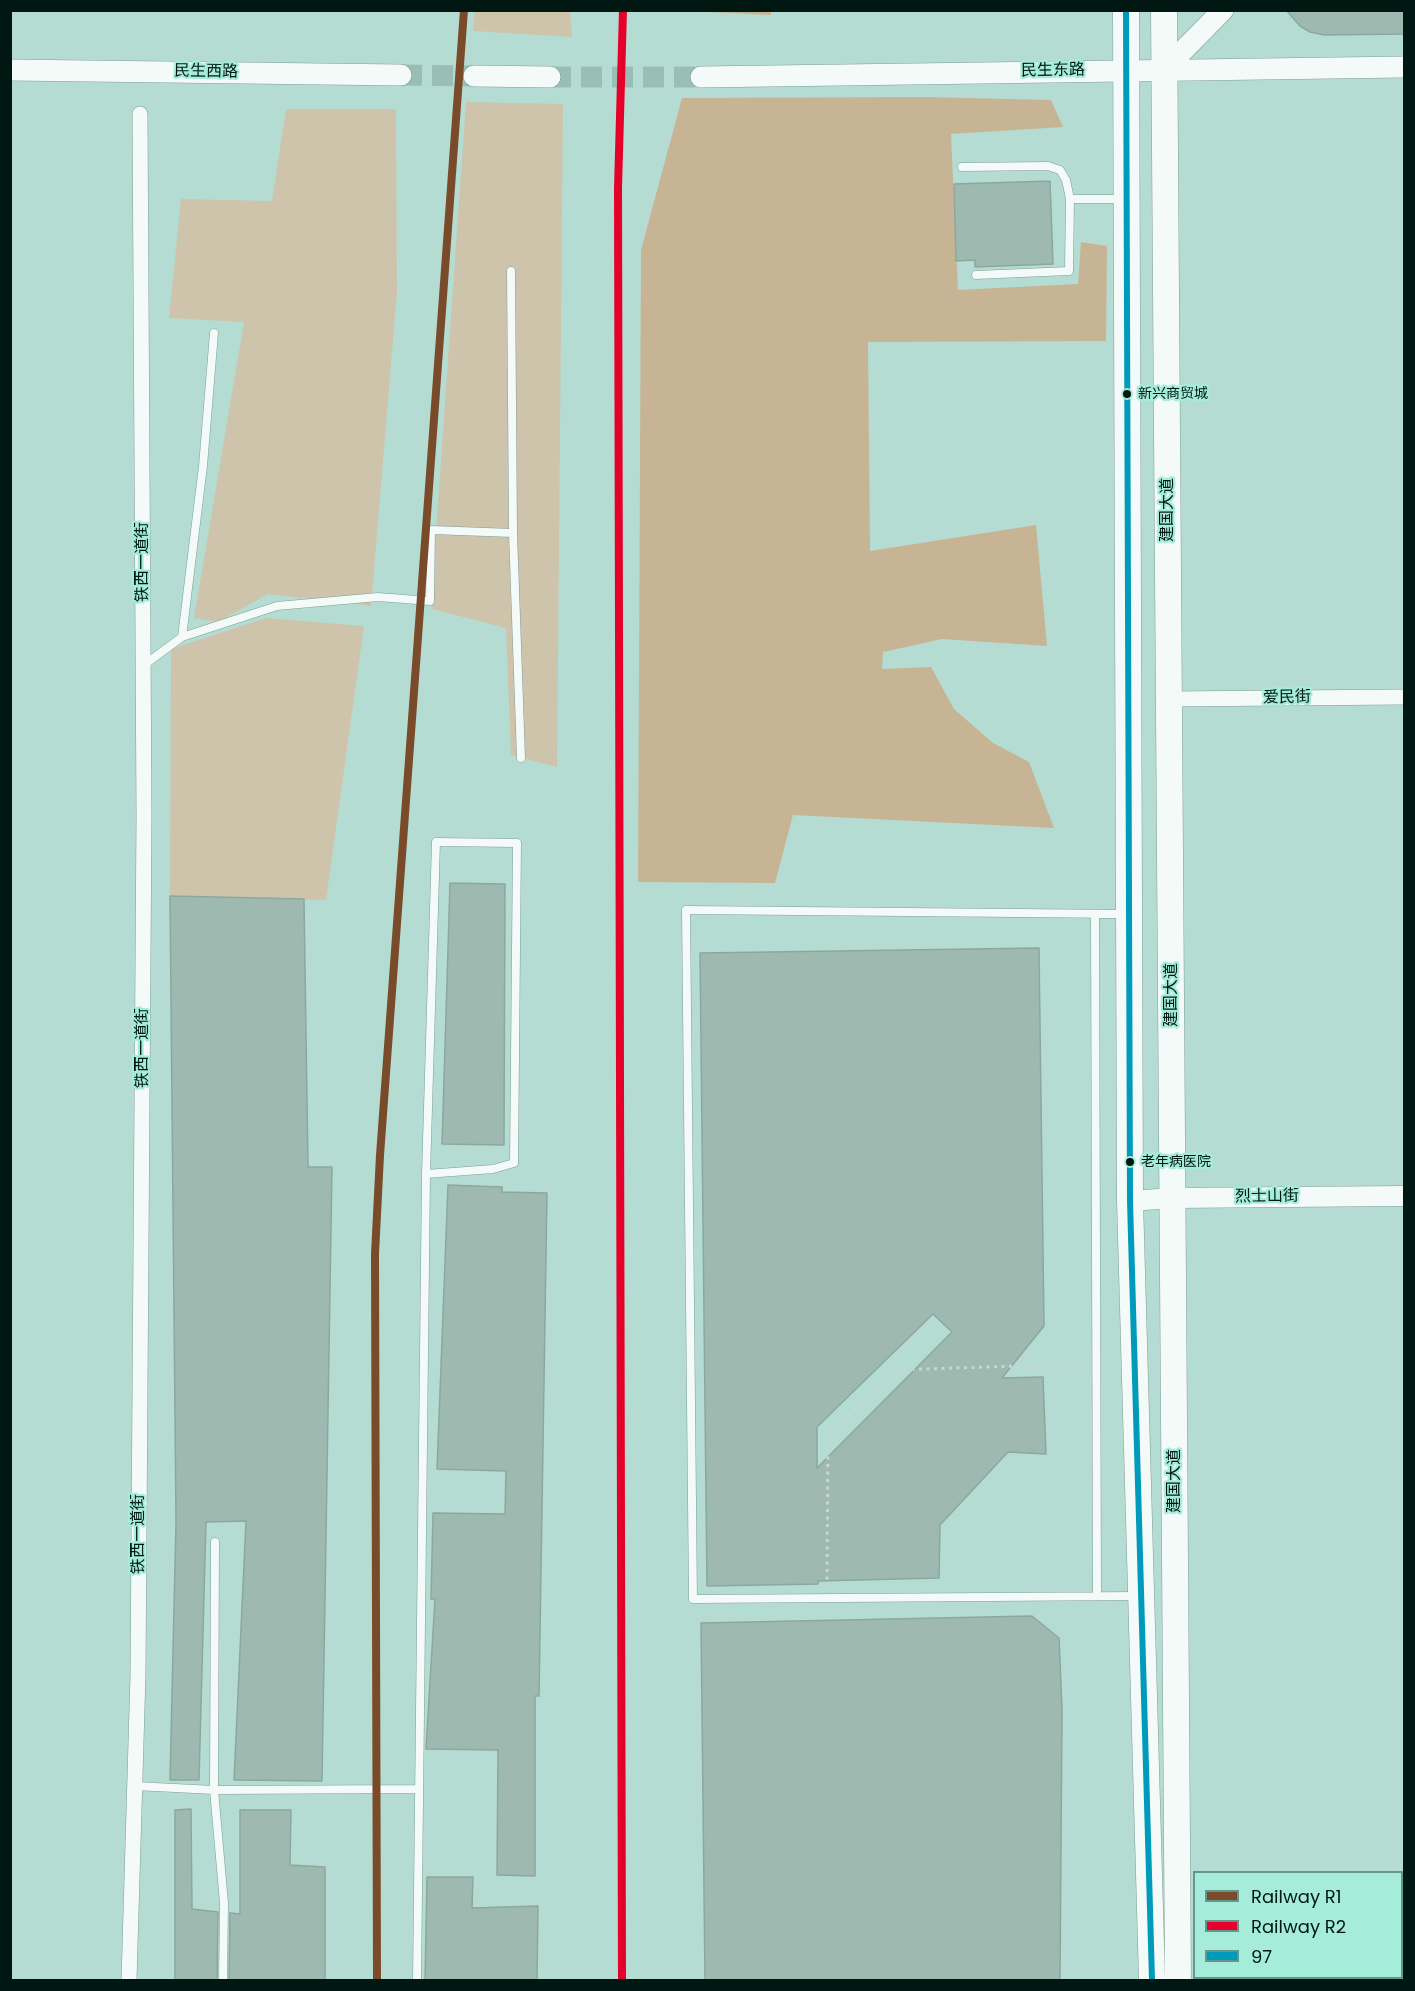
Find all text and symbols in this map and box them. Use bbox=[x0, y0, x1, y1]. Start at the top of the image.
street label: 民生东路 bbox=[1021, 61, 1085, 81]
street label: 民生西路 bbox=[174, 62, 238, 82]
place label: 新兴商贸城 bbox=[1138, 386, 1208, 402]
marker: 新兴商贸城 bbox=[1121, 388, 1133, 400]
street label: 建国大道 bbox=[1158, 478, 1178, 542]
street label: 铁西一道街 bbox=[133, 522, 153, 602]
street label: 爱民街 bbox=[1263, 688, 1311, 708]
street label: 建国大道 bbox=[1162, 963, 1182, 1027]
street label: 铁西一道街 bbox=[133, 1008, 153, 1088]
place label: 老年病医院 bbox=[1141, 1154, 1211, 1170]
marker: 老年病医院 bbox=[1124, 1156, 1136, 1168]
street label: 烈士山街 bbox=[1235, 1187, 1299, 1207]
street label: 建国大道 bbox=[1165, 1449, 1185, 1513]
street label: 铁西一道街 bbox=[129, 1494, 149, 1574]
legend bbox=[1193, 1871, 1403, 1979]
text: Railway R1 bbox=[1251, 1884, 1342, 1909]
text: Railway R2 bbox=[1251, 1914, 1346, 1939]
text: 97 bbox=[1251, 1944, 1272, 1969]

